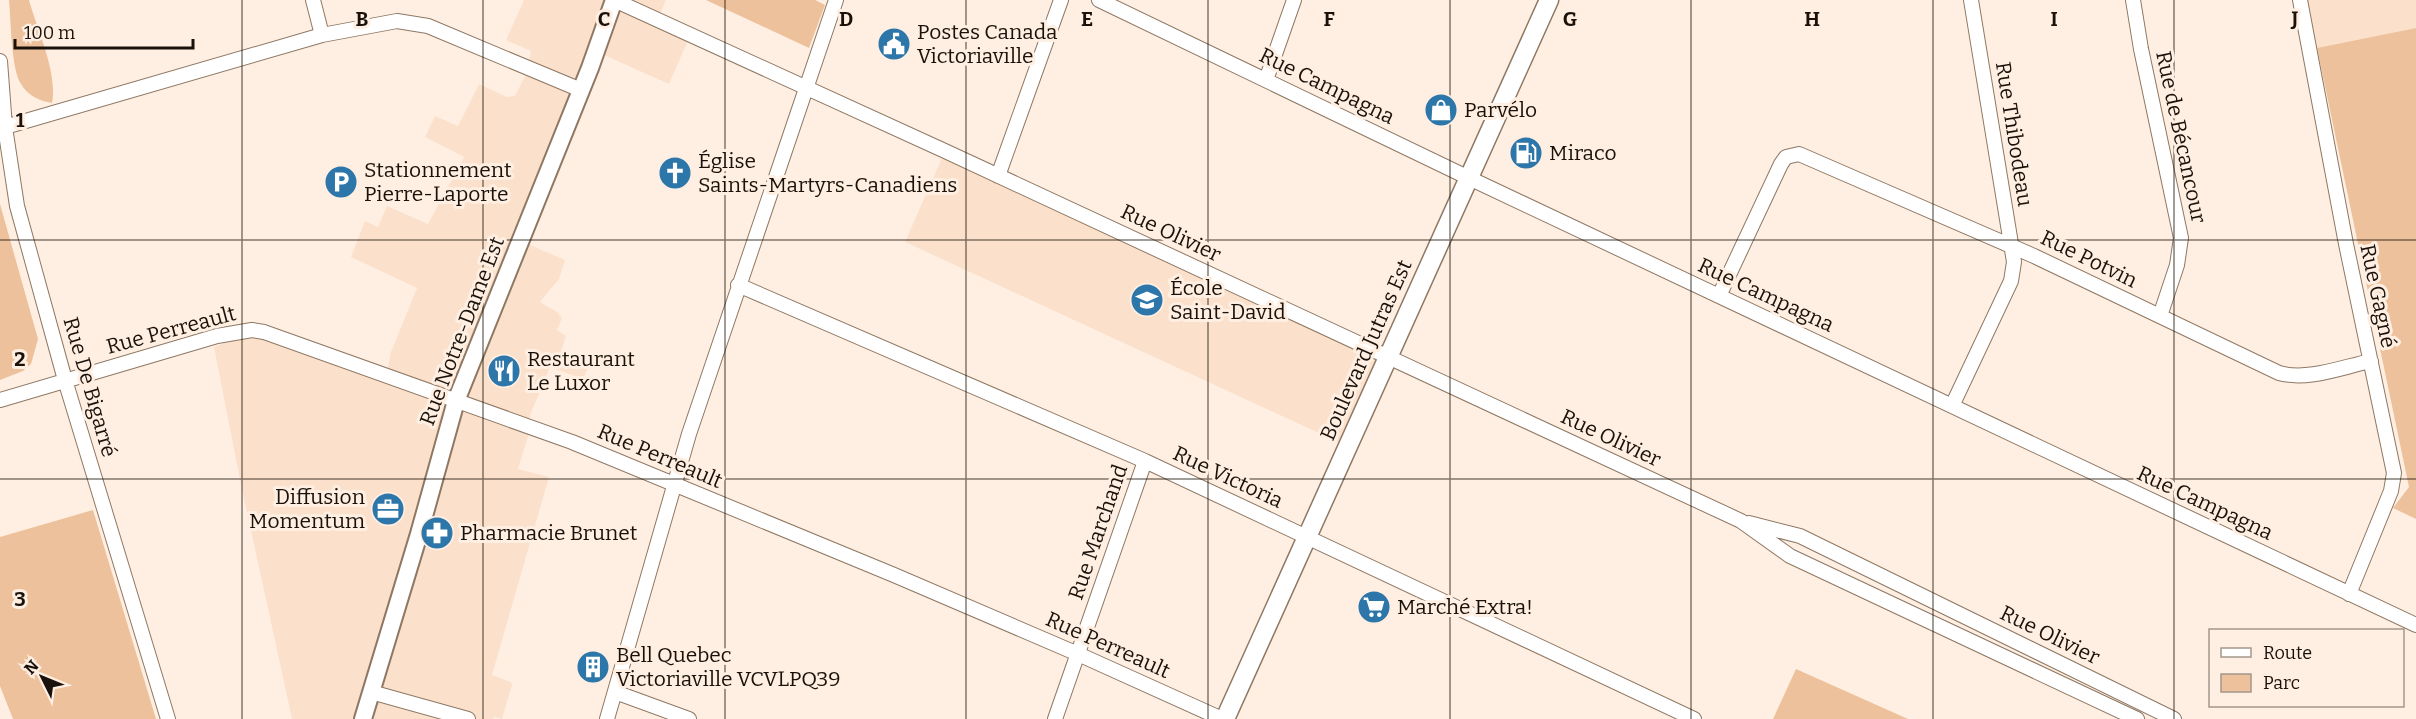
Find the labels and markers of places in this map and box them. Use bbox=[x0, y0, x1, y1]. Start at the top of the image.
place label: Postes Canada Victoriaville bbox=[917, 19, 1058, 69]
public building icon: Postes Canada Victoriaville bbox=[876, 26, 912, 62]
shop icon: Parvélo bbox=[1423, 92, 1459, 128]
place label: Parvélo bbox=[1464, 97, 1537, 123]
fuel station icon: Miraco bbox=[1508, 135, 1544, 171]
place label: Miraco bbox=[1549, 140, 1617, 166]
place label: Église Saints-Martyrs-Canadiens bbox=[698, 148, 957, 198]
church icon: Église Saints-Martyrs-Canadiens bbox=[657, 155, 693, 191]
place label: Stationnement Pierre-Laporte bbox=[364, 157, 512, 207]
parking icon: Stationnement Pierre-Laporte bbox=[323, 164, 359, 200]
place label: École Saint-David bbox=[1170, 275, 1286, 325]
school or university icon: École Saint-David bbox=[1129, 282, 1165, 318]
place label: Restaurant Le Luxor bbox=[527, 346, 635, 396]
restaurant icon: Restaurant Le Luxor bbox=[486, 353, 522, 389]
place label: Diffusion Momentum bbox=[249, 484, 365, 534]
office icon: Diffusion Momentum bbox=[370, 491, 406, 527]
pharmacy icon: Pharmacie Brunet bbox=[419, 515, 455, 551]
place label: Pharmacie Brunet bbox=[460, 520, 638, 546]
supermarket icon: Marché Extra! bbox=[1356, 589, 1392, 625]
place label: Marché Extra! bbox=[1397, 594, 1533, 620]
place label: Bell Quebec Victoriaville VCVLPQ39 bbox=[616, 642, 841, 692]
building icon: Bell Quebec Victoriaville VCVLPQ39 bbox=[575, 649, 611, 685]

